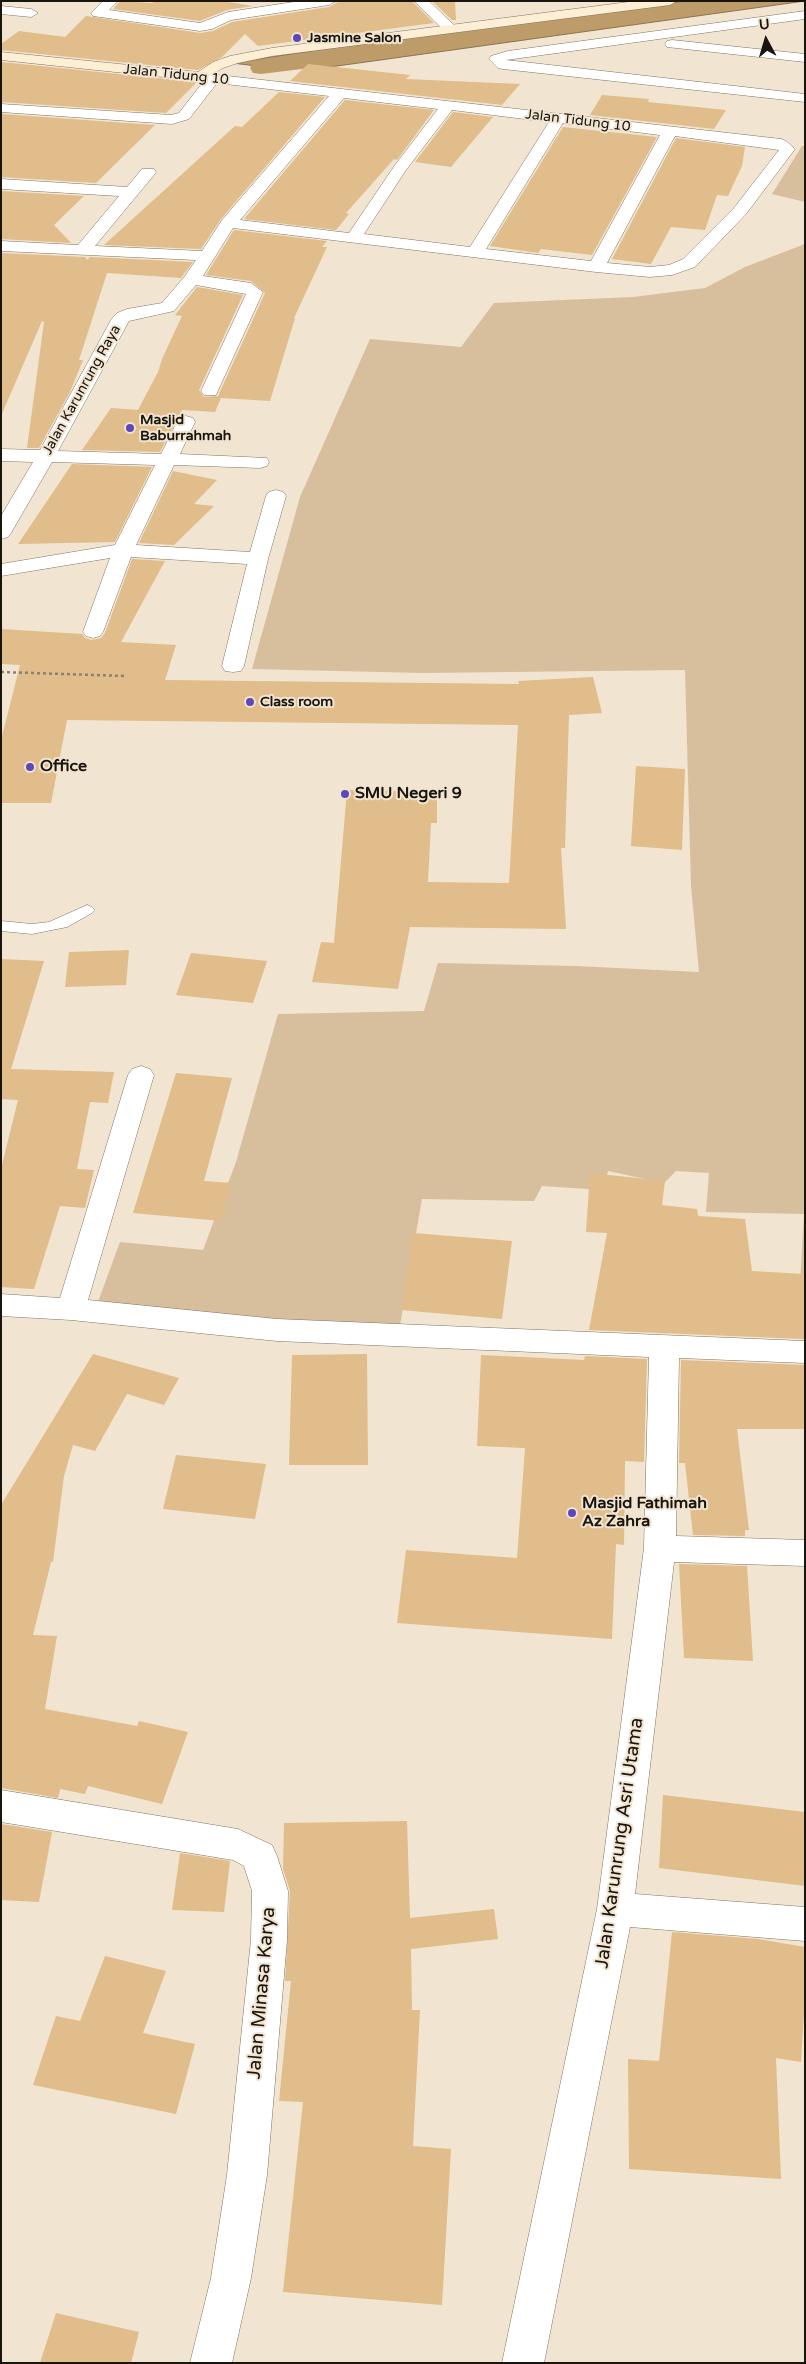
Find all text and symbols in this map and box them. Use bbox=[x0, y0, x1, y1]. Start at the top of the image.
north arrow bbox=[741, 15, 791, 65]
text: U bbox=[758, 16, 771, 34]
place label: Jasmine Salon bbox=[307, 30, 402, 46]
marker: Jasmine Salon bbox=[291, 32, 303, 44]
street label: Jalan Tidung 10 bbox=[123, 61, 229, 89]
street label: Jalan Tidung 10 bbox=[525, 106, 631, 136]
street label: Jalan Karunrung Raya bbox=[39, 322, 125, 458]
place label: Masjid Baburrahmah bbox=[140, 412, 231, 444]
marker: Masjid Baburrahmah bbox=[124, 422, 136, 434]
place label: Class room bbox=[260, 694, 333, 710]
marker: Class room bbox=[244, 696, 256, 708]
place label: Office bbox=[40, 757, 87, 777]
marker: Office bbox=[24, 761, 36, 773]
place label: SMU Negeri 9 bbox=[355, 784, 462, 804]
marker: SMU Negeri 9 bbox=[339, 788, 351, 800]
place label: Masjid Fathimah Az Zahra bbox=[582, 1494, 707, 1532]
marker: Masjid Fathimah Az Zahra bbox=[566, 1507, 578, 1519]
street label: Jalan Karunrung Asri Utama bbox=[591, 1716, 649, 1970]
street label: Jalan Minasa Karya bbox=[243, 1906, 281, 2080]

